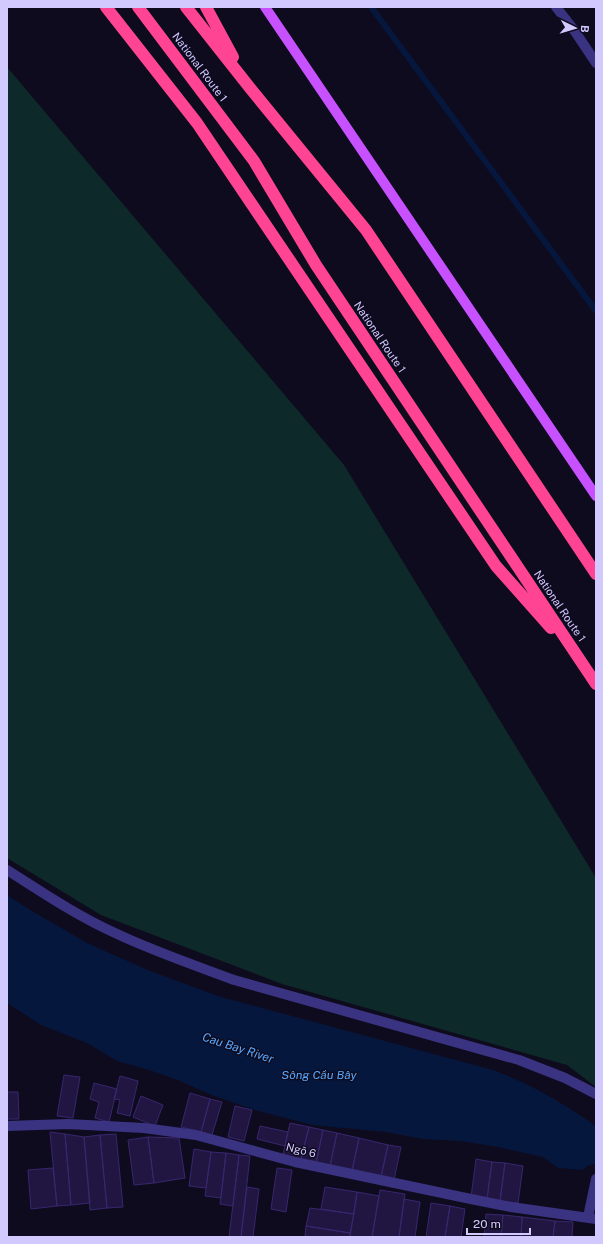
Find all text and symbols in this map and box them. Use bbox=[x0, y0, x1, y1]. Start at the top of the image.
north arrow bbox=[555, 8, 595, 48]
text: B bbox=[579, 25, 591, 34]
street label: National Route 1 bbox=[170, 30, 230, 104]
street label: National Route 1 bbox=[352, 299, 408, 375]
street label: National Route 1 bbox=[532, 568, 588, 644]
water label: Cau Bay River bbox=[201, 1030, 276, 1066]
water label: Sông Cầu Bây bbox=[281, 1068, 358, 1082]
street label: Ngõ 6 bbox=[285, 1140, 317, 1160]
scale bar bbox=[467, 1210, 530, 1236]
text: 20 m bbox=[473, 1217, 501, 1231]

